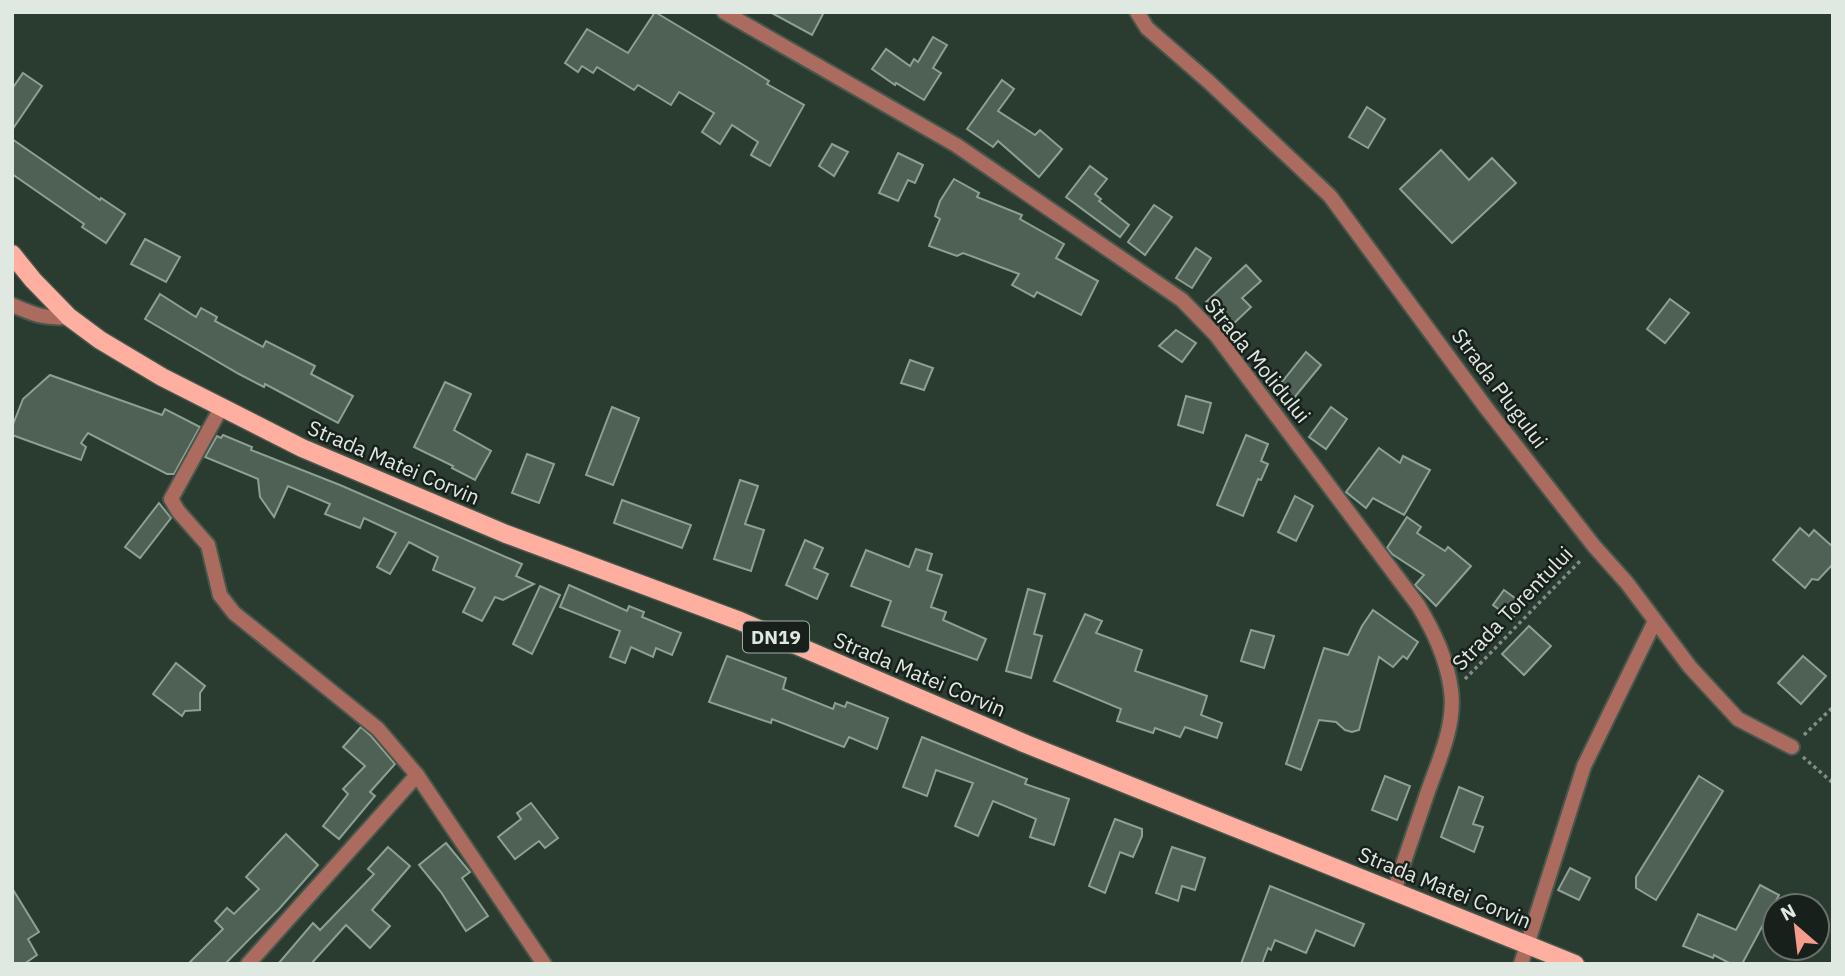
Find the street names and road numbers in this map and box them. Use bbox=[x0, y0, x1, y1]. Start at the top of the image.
street label: Strada Molidului bbox=[1199, 292, 1317, 428]
street label: Strada Plugului bbox=[1446, 322, 1554, 454]
street label: Strada Matei Corvin bbox=[304, 413, 484, 511]
street label: Strada Torentului bbox=[1446, 540, 1578, 676]
road number: DN19 bbox=[743, 622, 809, 652]
street label: Strada Matei Corvin bbox=[830, 625, 1010, 723]
street label: Strada Matei Corvin bbox=[1354, 840, 1536, 934]

